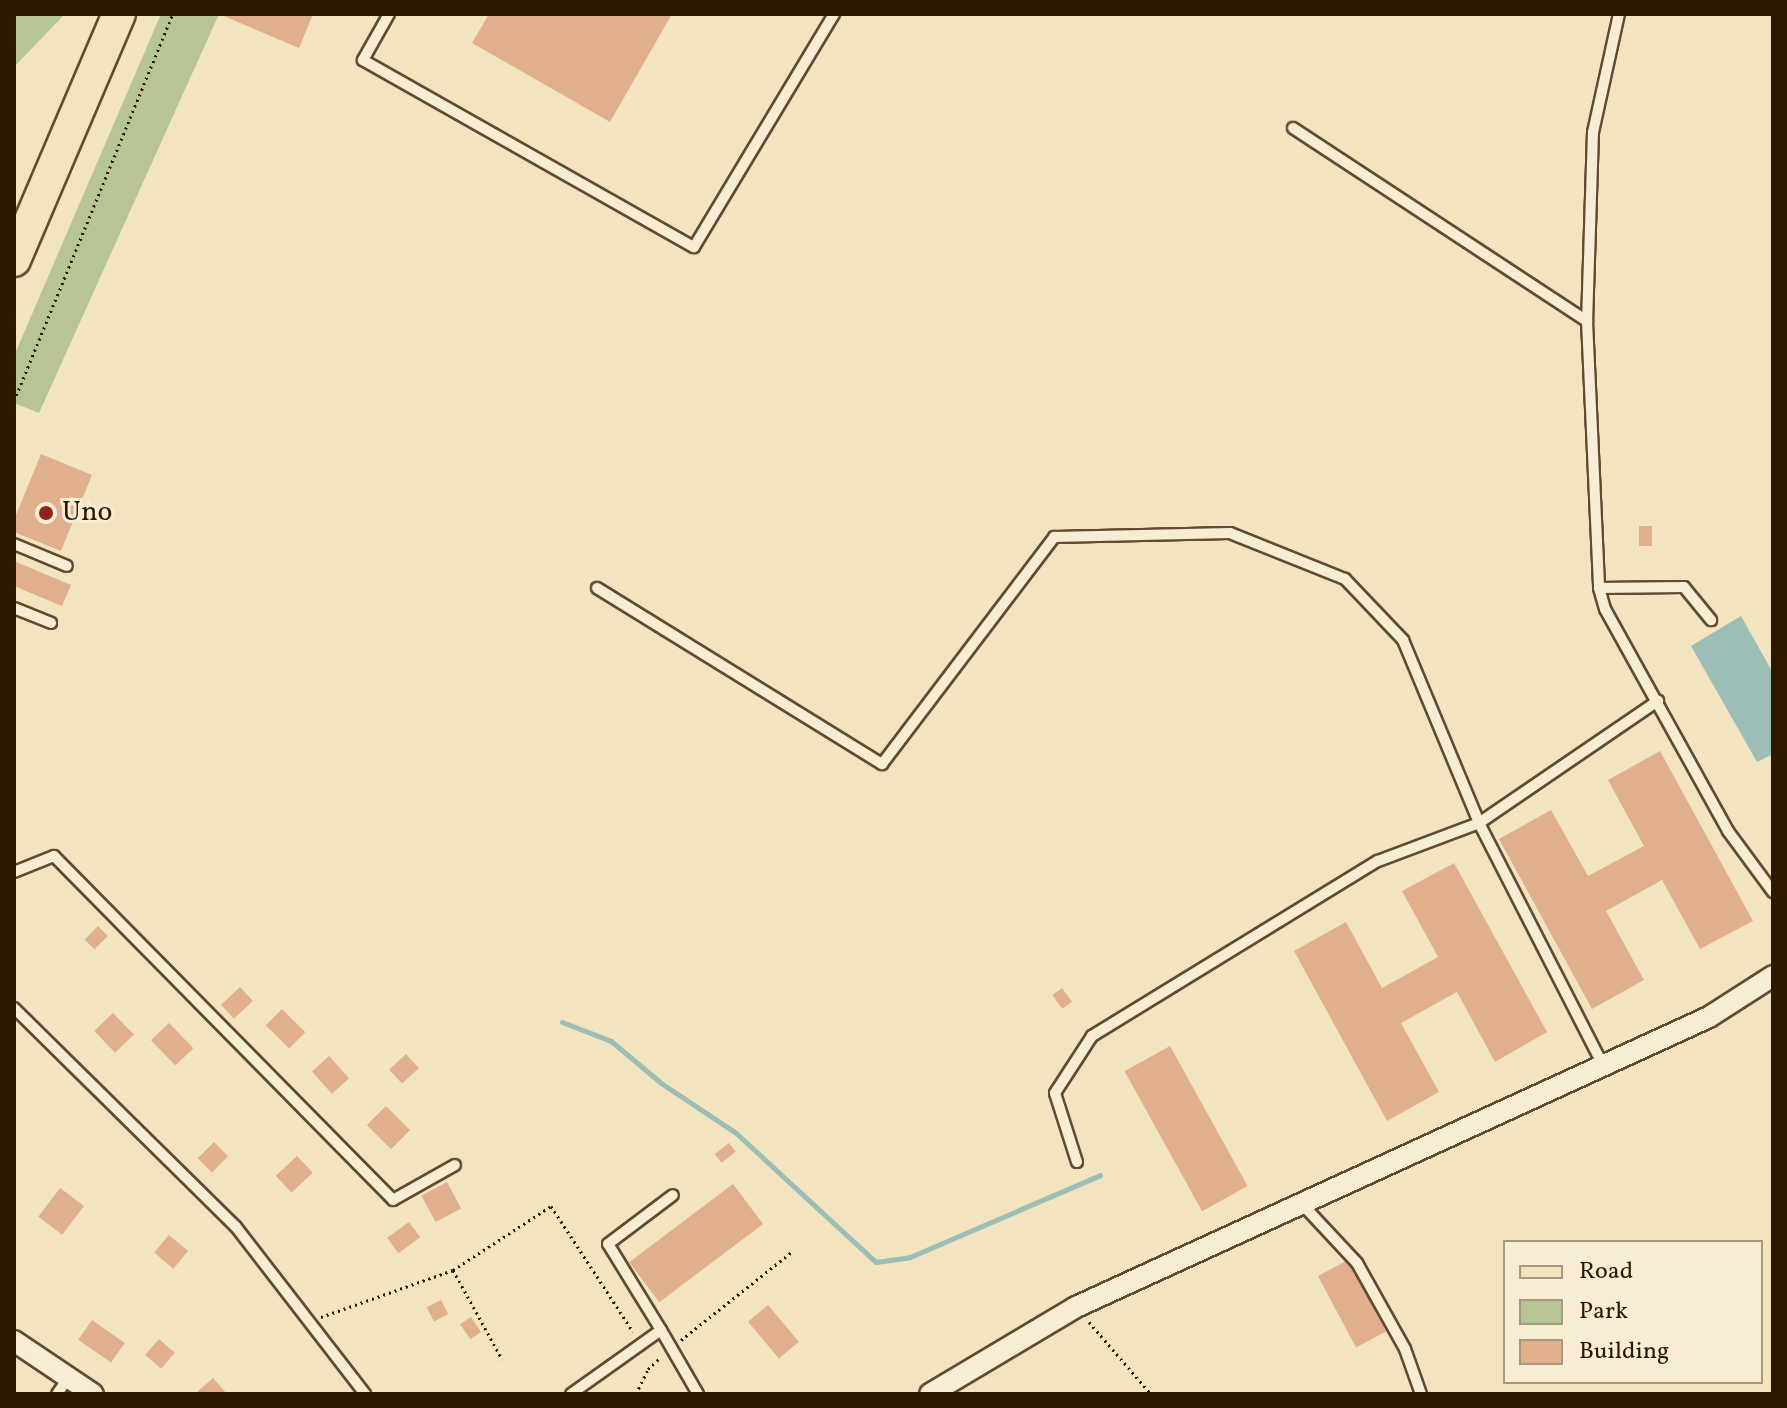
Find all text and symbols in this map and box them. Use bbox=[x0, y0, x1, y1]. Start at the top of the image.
place label: Uno bbox=[62, 496, 113, 530]
marker: Uno bbox=[37, 504, 55, 522]
legend bbox=[1503, 1240, 1763, 1384]
text: Road bbox=[1579, 1255, 1633, 1289]
text: Park bbox=[1579, 1295, 1628, 1329]
text: Building bbox=[1579, 1335, 1669, 1369]

